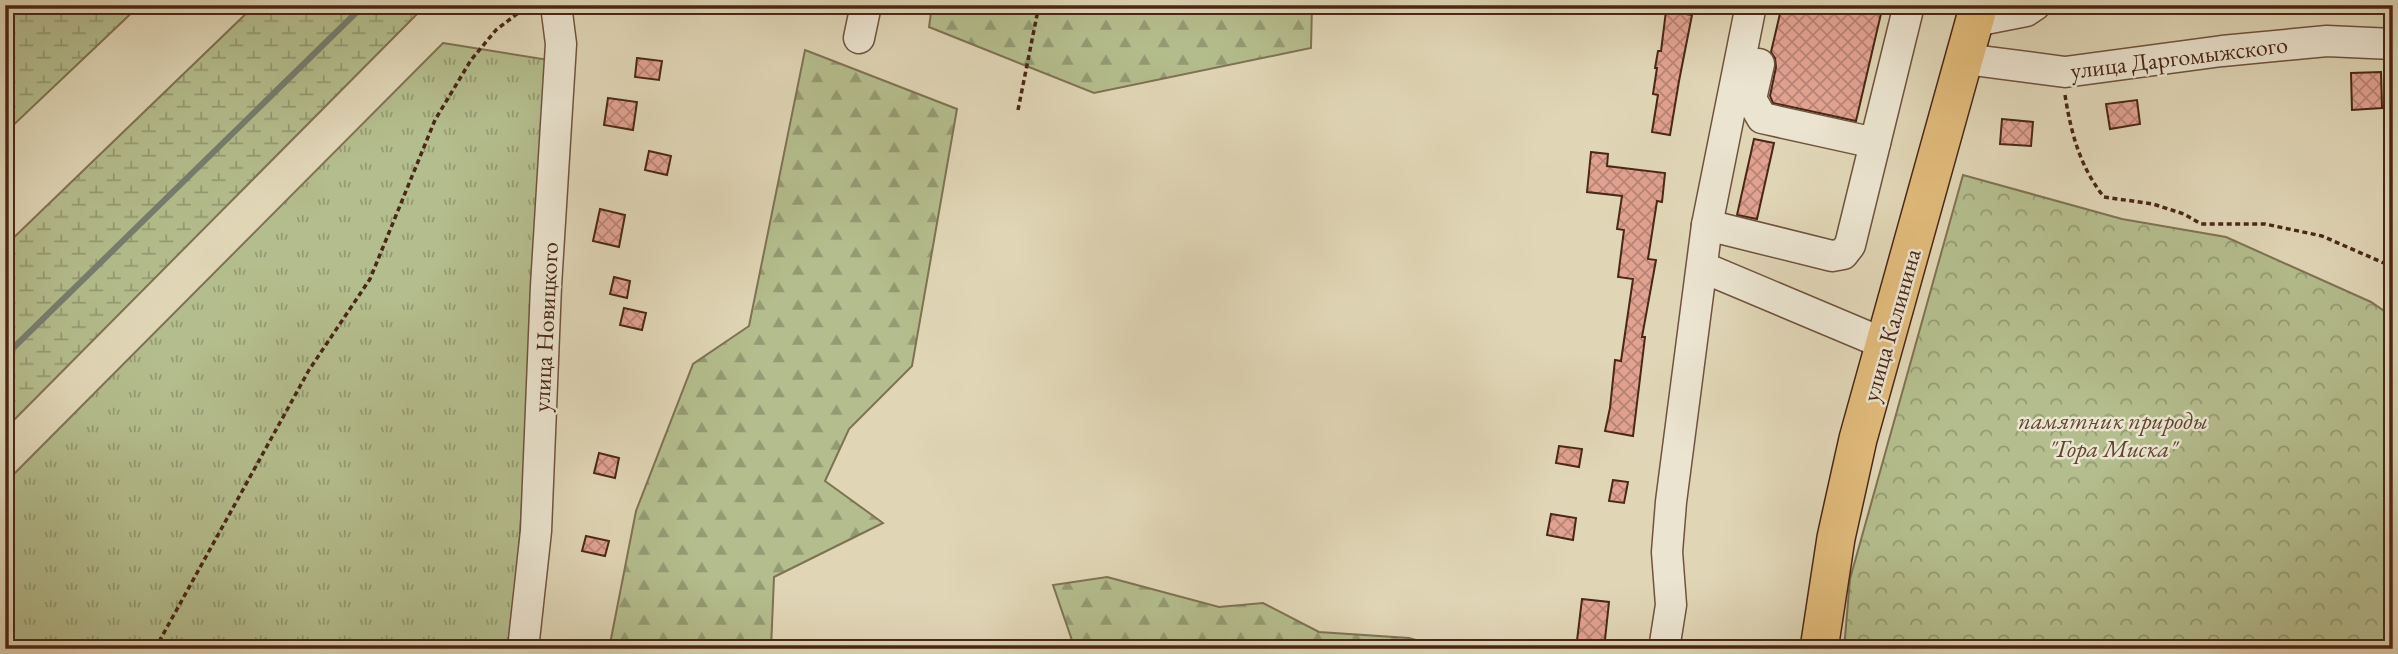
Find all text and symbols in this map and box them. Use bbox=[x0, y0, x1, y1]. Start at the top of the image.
street label: улица Даргомыжского bbox=[2069, 28, 2289, 86]
street label: улица Новицкого bbox=[525, 241, 565, 413]
street label: улица Калинина bbox=[1854, 245, 1928, 405]
park label: памятник природы "Гора Миска" bbox=[2018, 405, 2208, 464]

